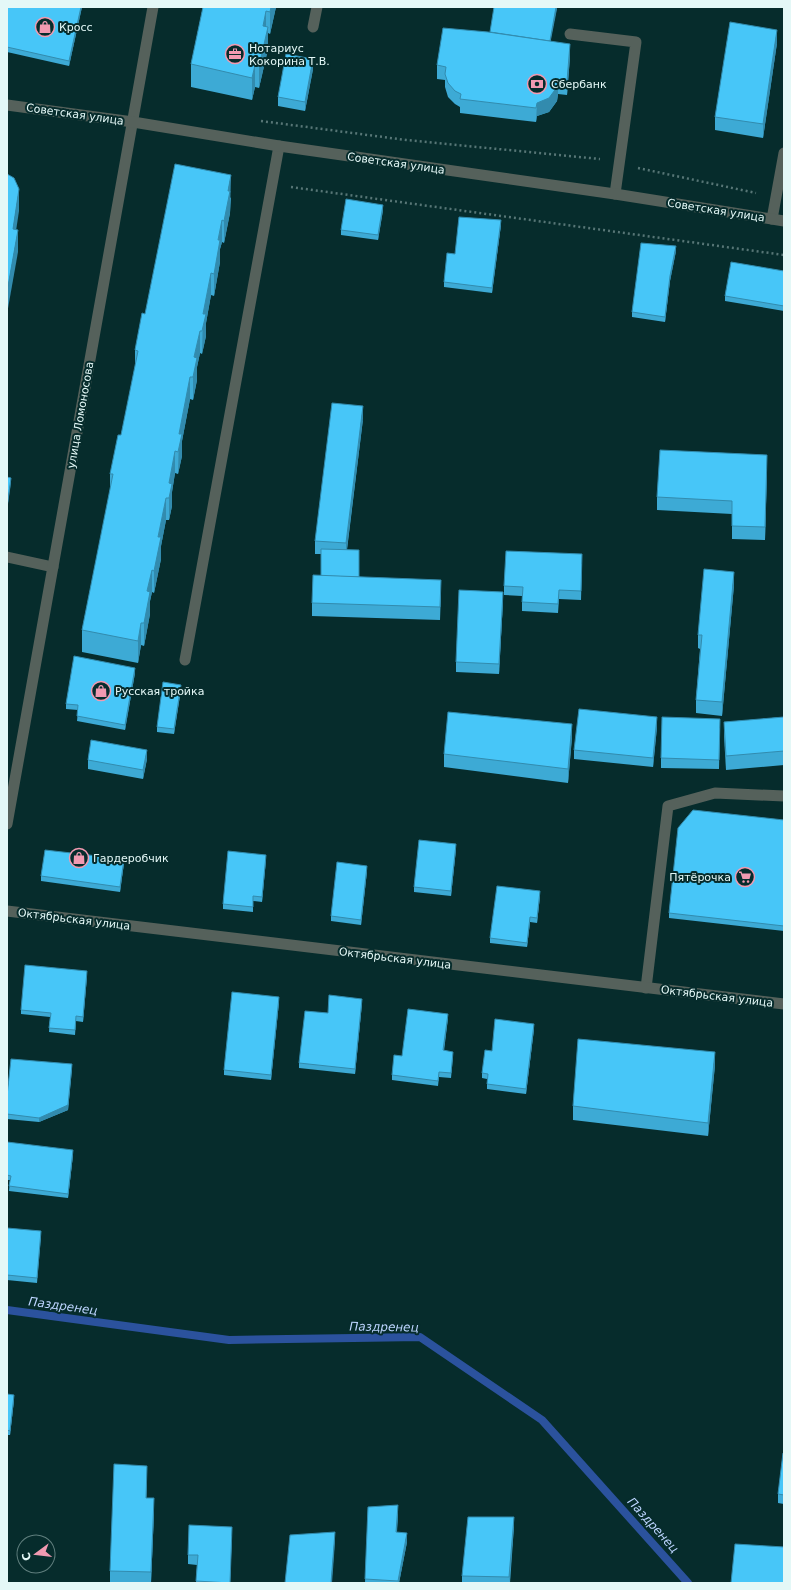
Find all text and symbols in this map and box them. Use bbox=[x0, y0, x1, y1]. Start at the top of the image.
shop icon: Кросс bbox=[34, 16, 56, 38]
place label: Кросс bbox=[59, 21, 93, 34]
place label: Нотариус Кокорина Т.В. bbox=[249, 42, 330, 68]
office icon: Нотариус Кокорина Т.В. bbox=[224, 43, 246, 65]
bank icon: Сбербанк bbox=[526, 73, 548, 95]
place label: Сбербанк bbox=[551, 78, 607, 91]
street label: Советская улица bbox=[25, 101, 125, 128]
street label: Советская улица bbox=[346, 150, 446, 177]
street label: Советская улица bbox=[666, 196, 766, 225]
street label: улица Ломоносова bbox=[65, 361, 96, 470]
shop icon: Русская тройка bbox=[90, 680, 112, 702]
place label: Русская тройка bbox=[115, 685, 204, 698]
shop icon: Гардеробчик bbox=[68, 847, 90, 869]
place label: Гардеробчик bbox=[93, 852, 169, 865]
supermarket icon: Пятёрочка bbox=[734, 866, 756, 888]
place label: Пятёрочка bbox=[669, 871, 731, 884]
street label: Октябрьская улица bbox=[17, 906, 131, 933]
street label: Октябрьская улица bbox=[338, 945, 452, 972]
street label: Октябрьская улица bbox=[660, 983, 774, 1010]
water label: Паздренец bbox=[28, 1294, 98, 1318]
water label: Паздренец bbox=[349, 1319, 419, 1335]
water label: Паздренец bbox=[625, 1495, 681, 1555]
north arrow bbox=[16, 1534, 56, 1574]
text: С bbox=[19, 1551, 34, 1562]

